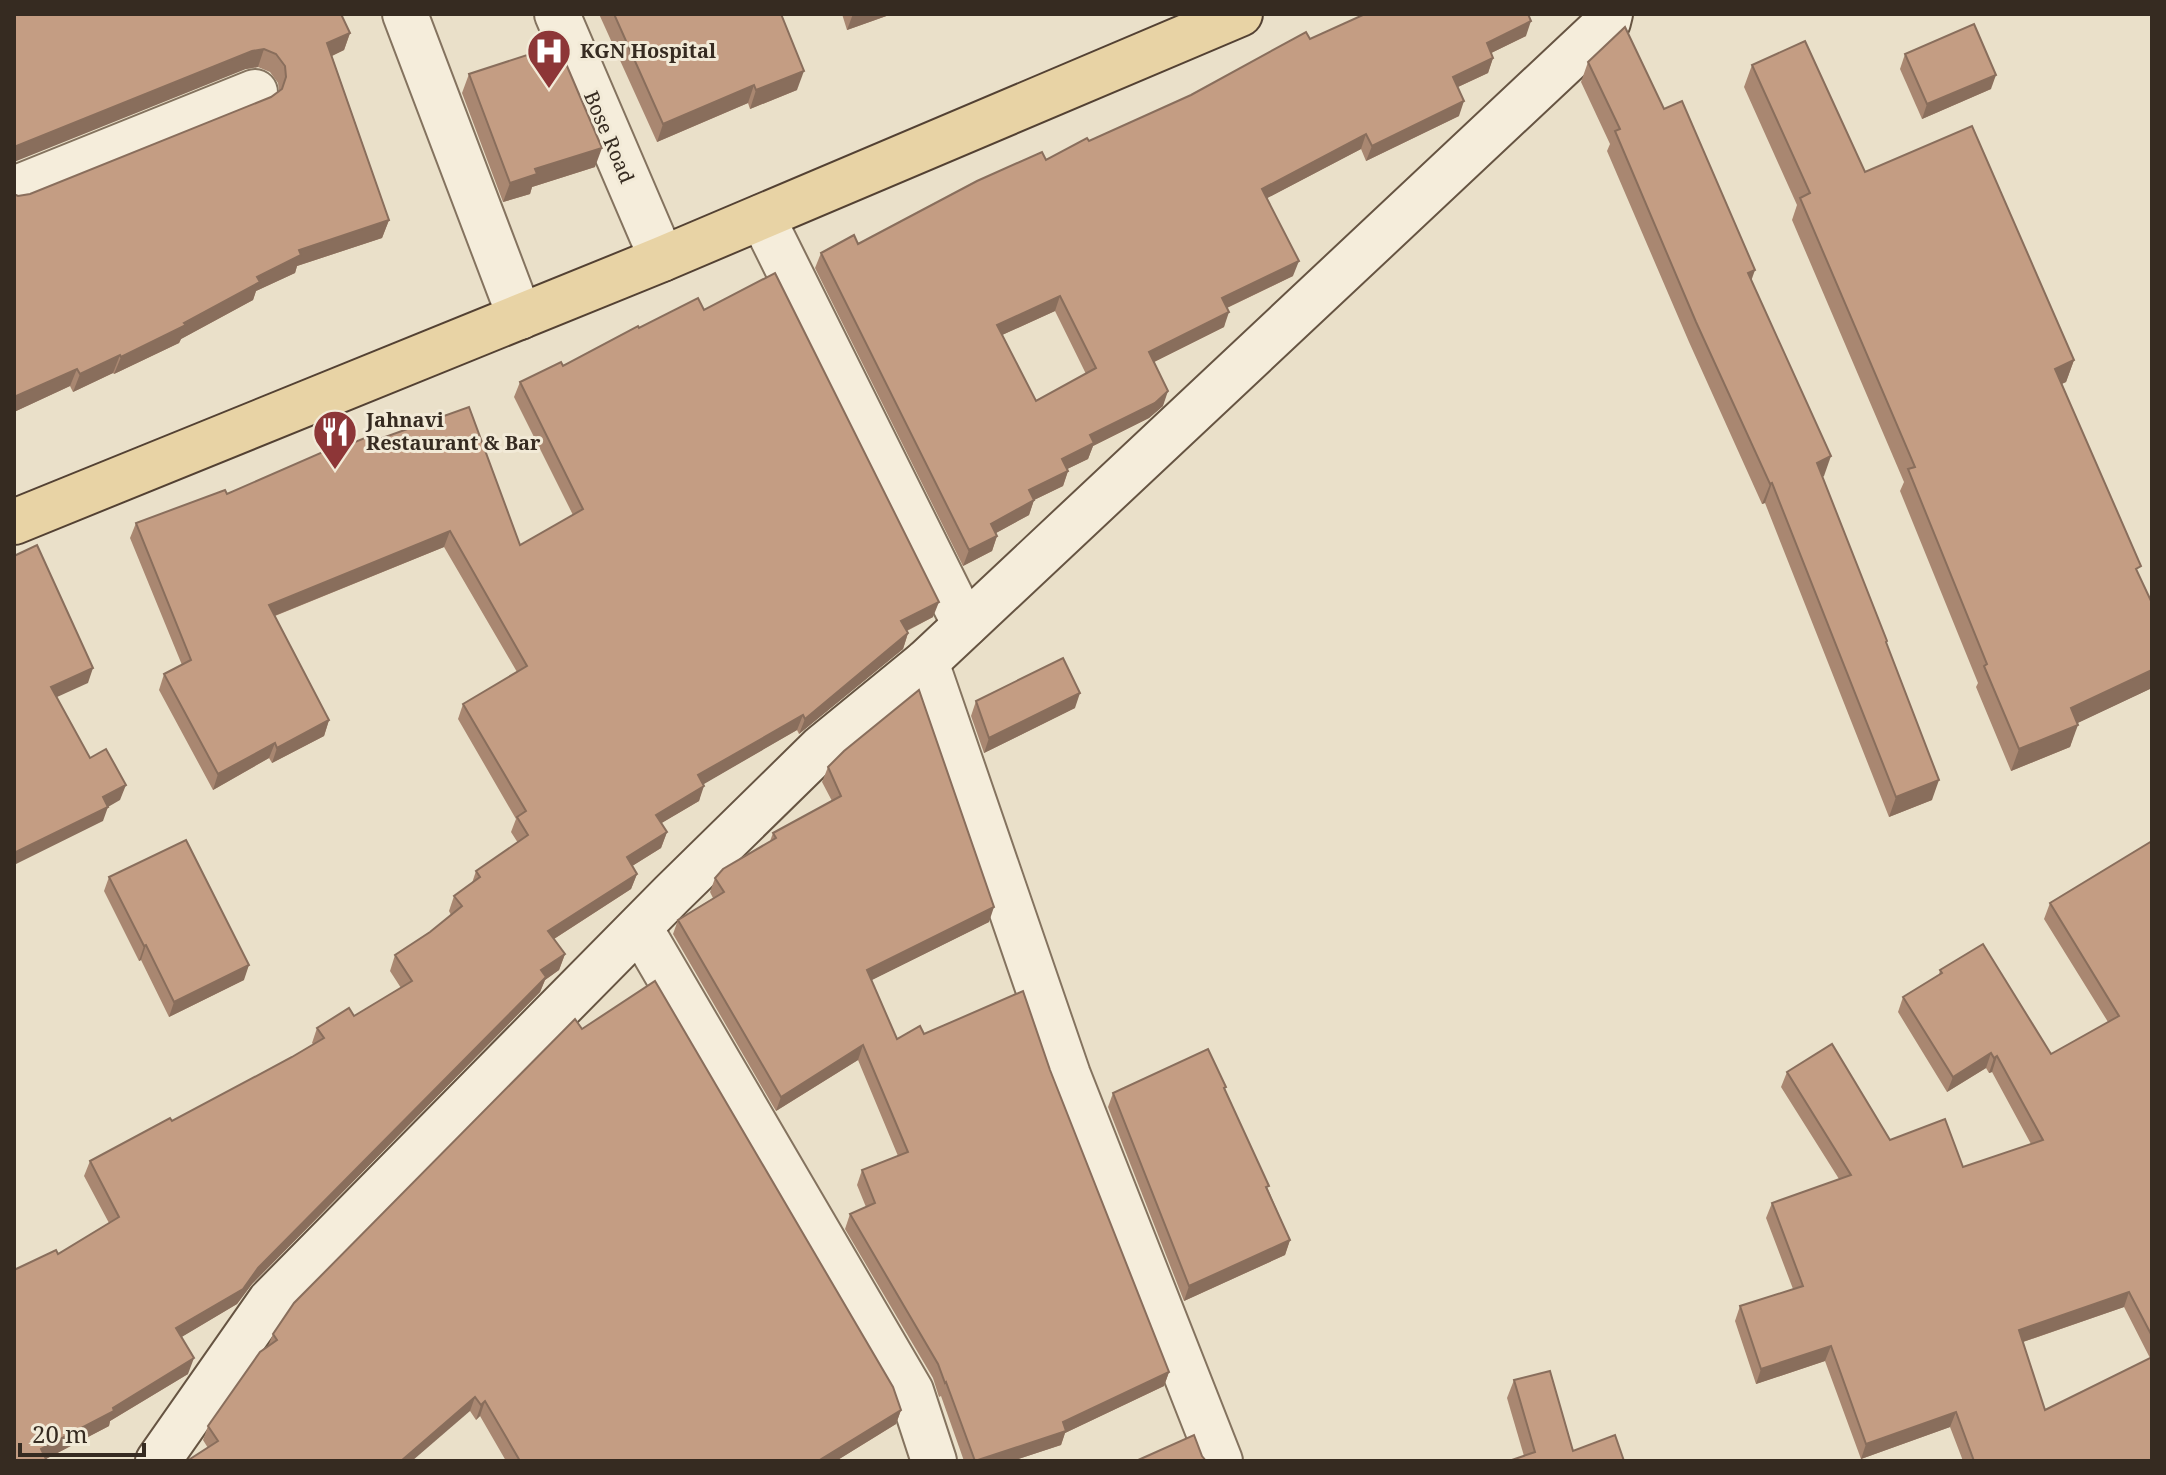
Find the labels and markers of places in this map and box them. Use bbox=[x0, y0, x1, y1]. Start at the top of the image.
hospital icon: KGN Hospital bbox=[525, 27, 573, 90]
place label: KGN Hospital bbox=[580, 37, 716, 64]
place label: Jahnavi Restaurant & Bar bbox=[365, 406, 541, 456]
restaurant icon: Jahnavi Restaurant & Bar bbox=[311, 408, 359, 471]

